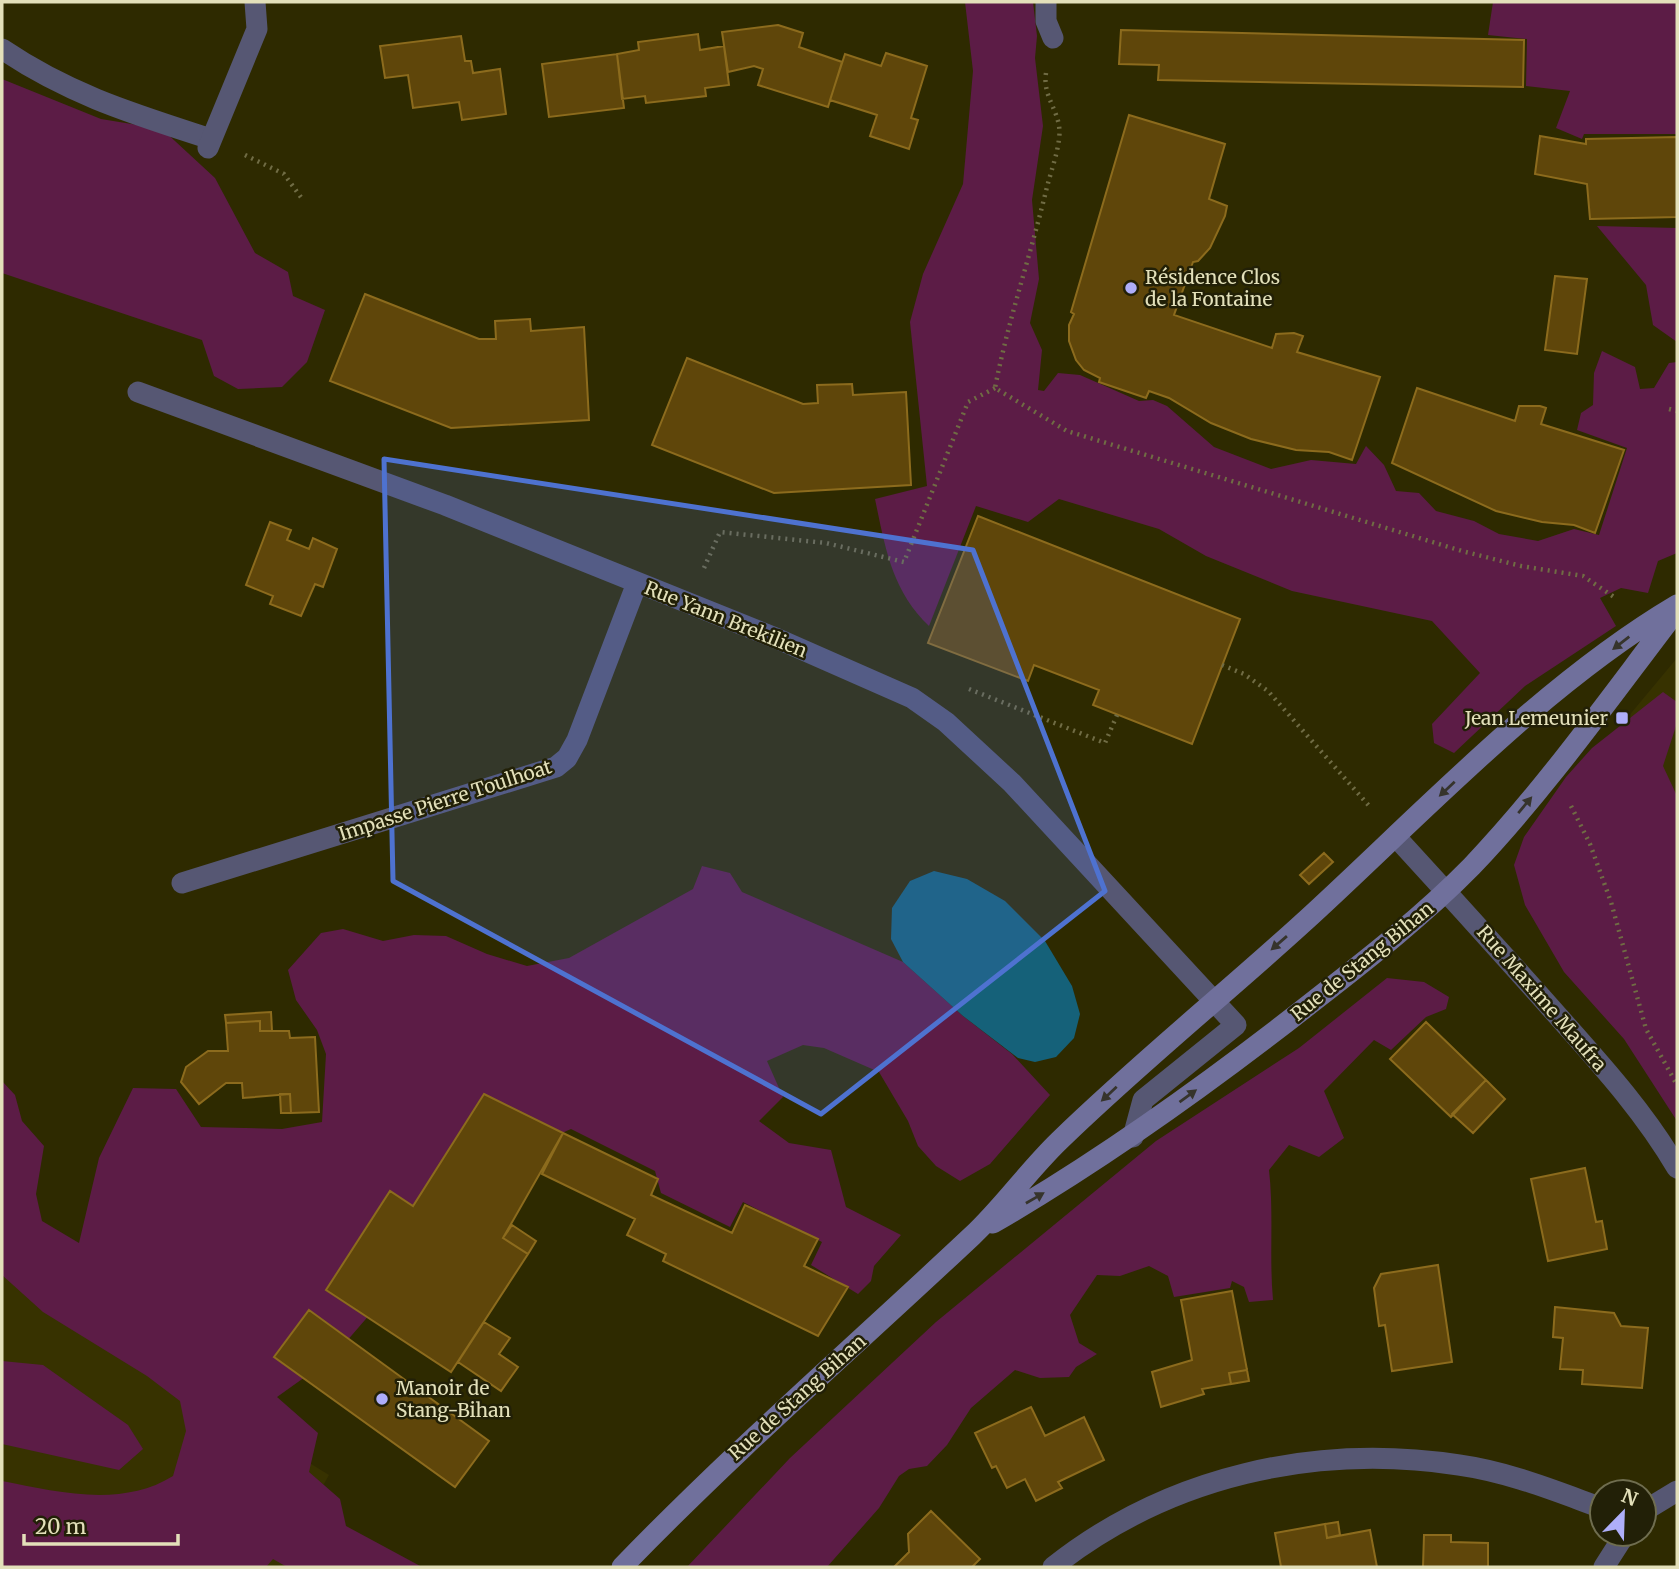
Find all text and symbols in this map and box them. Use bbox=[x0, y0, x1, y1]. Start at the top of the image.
place label: Résidence Clos de la Fontaine bbox=[1145, 265, 1280, 311]
marker: Résidence Clos de la Fontaine bbox=[1123, 280, 1139, 296]
street label: Rue Yann Brekilien bbox=[641, 575, 811, 663]
one-way arrow bbox=[1612, 636, 1630, 650]
place label: Jean Lemeunier bbox=[1464, 706, 1608, 730]
marker: Jean Lemeunier bbox=[1614, 710, 1630, 726]
street label: Impasse Pierre Toulhoat bbox=[335, 754, 555, 846]
one-way arrow bbox=[1439, 781, 1456, 797]
one-way arrow bbox=[1517, 797, 1532, 814]
street label: Rue de Stang Bihan bbox=[1286, 896, 1438, 1026]
street label: Rue Maxime Maufra bbox=[1472, 920, 1612, 1076]
one-way arrow bbox=[1271, 935, 1288, 950]
one-way arrow bbox=[1100, 1086, 1118, 1102]
one-way arrow bbox=[1179, 1090, 1197, 1104]
one-way arrow bbox=[1025, 1192, 1045, 1204]
street label: Rue de Stang Bihan bbox=[723, 1329, 871, 1465]
place label: Manoir de Stang-Bihan bbox=[396, 1376, 511, 1422]
marker: Manoir de Stang-Bihan bbox=[374, 1391, 390, 1407]
north arrow bbox=[1588, 1478, 1658, 1548]
text: N bbox=[1618, 1483, 1641, 1511]
scale bar bbox=[24, 1502, 178, 1546]
text: 20 m bbox=[35, 1513, 87, 1540]

